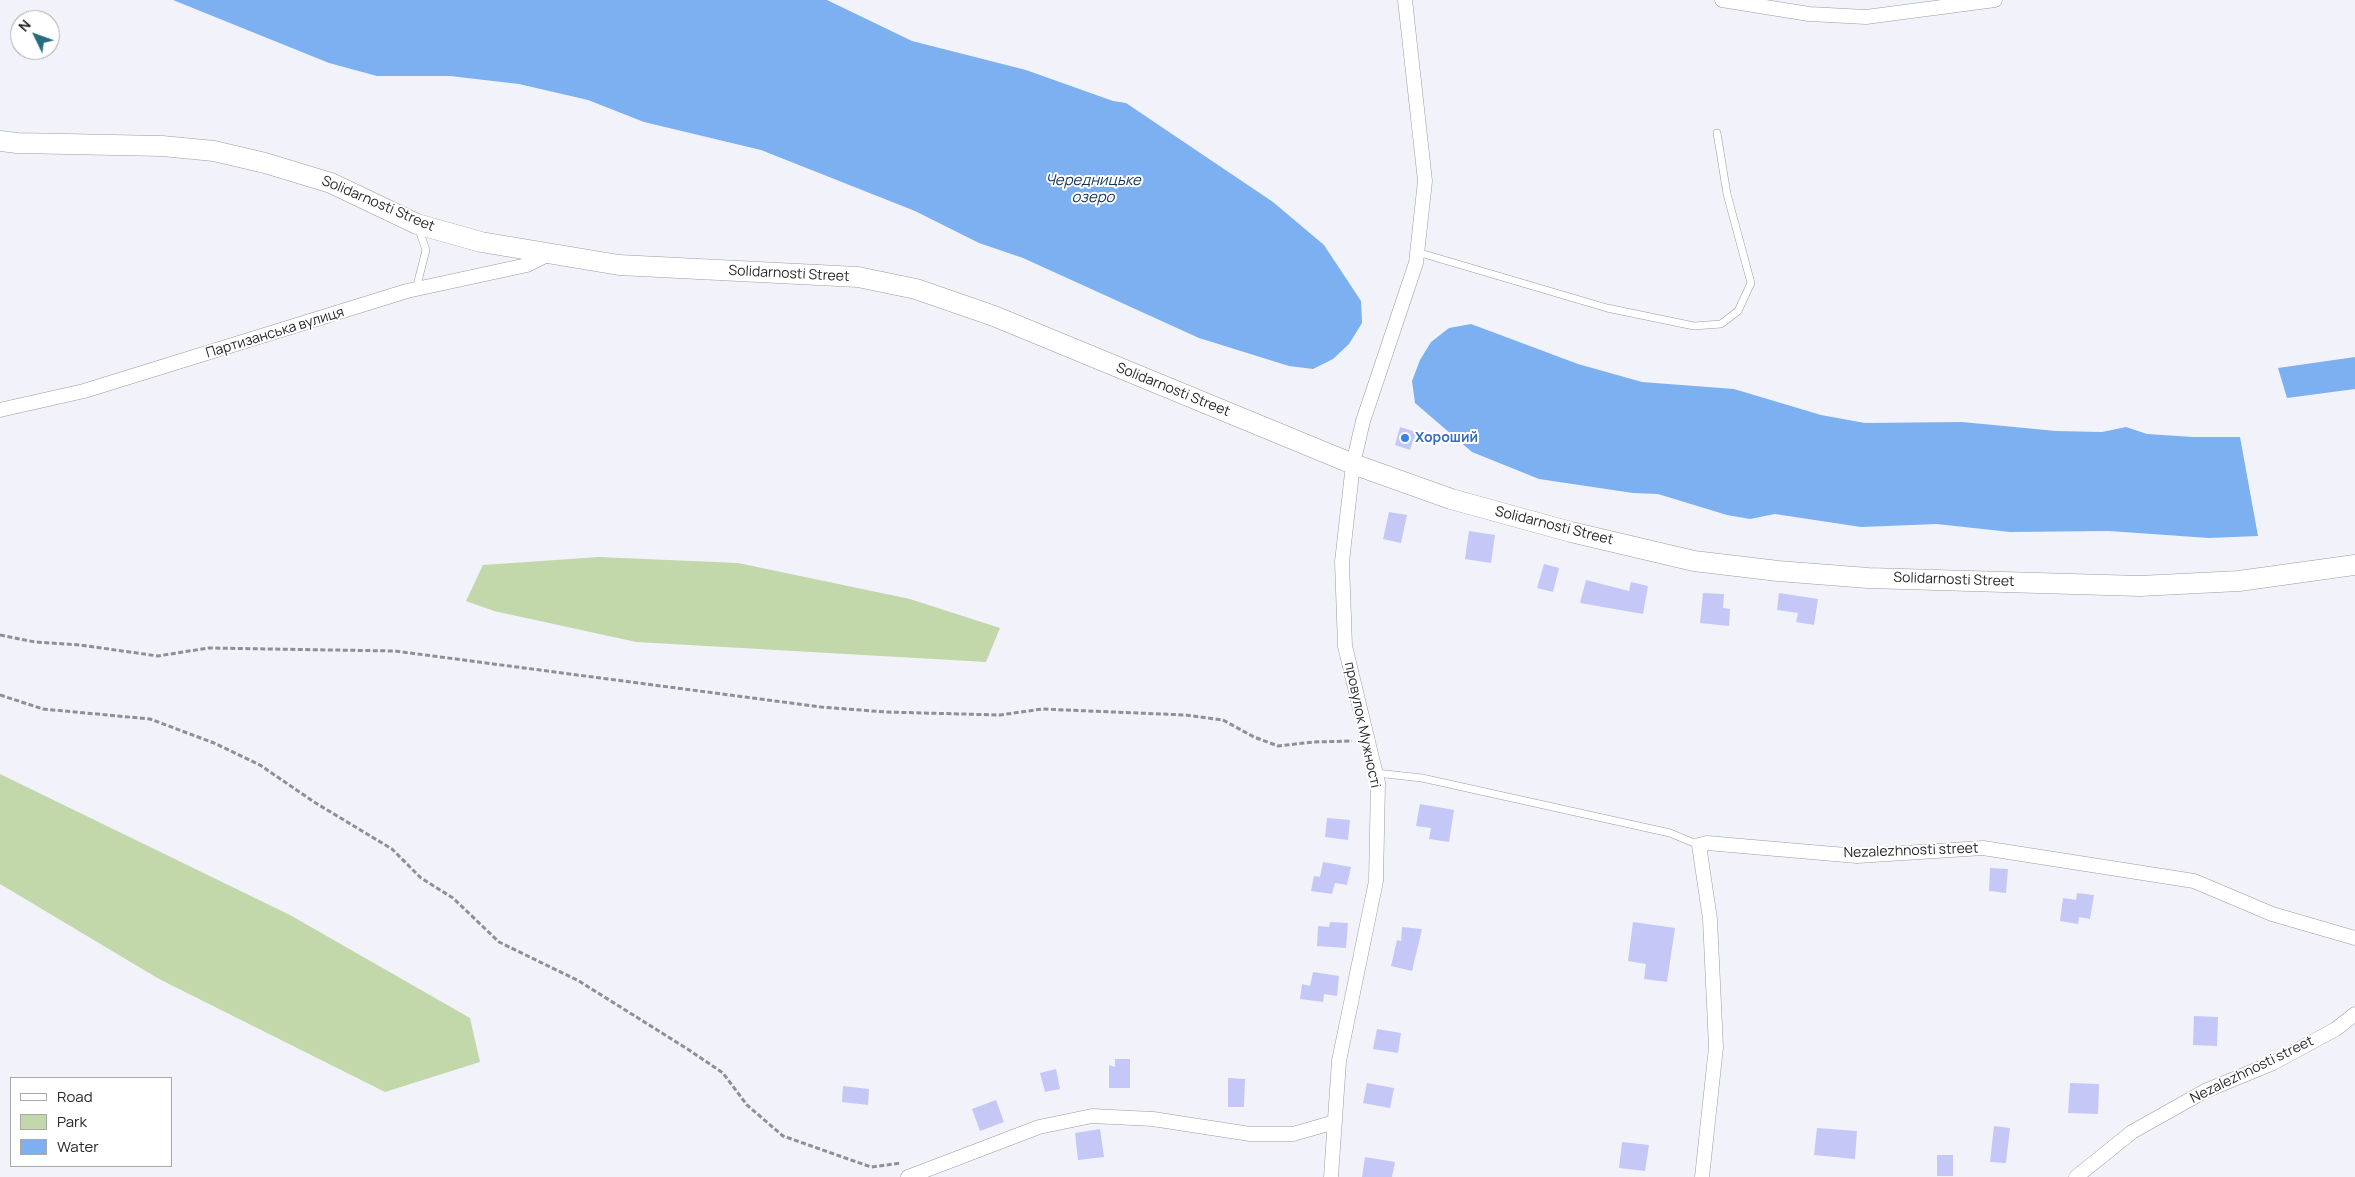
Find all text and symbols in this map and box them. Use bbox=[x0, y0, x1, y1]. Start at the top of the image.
north arrow bbox=[10, 10, 60, 60]
text: N bbox=[14, 15, 35, 35]
water label: Чередницьке озеро bbox=[1045, 172, 1141, 207]
street label: Solidarnosti Street bbox=[319, 173, 437, 235]
street label: Solidarnosti Street bbox=[728, 262, 850, 286]
street label: Партизанська вулиця bbox=[204, 304, 346, 362]
street label: Solidarnosti Street bbox=[1114, 360, 1232, 420]
place label: Хороший bbox=[1415, 430, 1478, 446]
marker: Хороший bbox=[1399, 432, 1411, 444]
street label: Solidarnosti Street bbox=[1493, 503, 1615, 549]
street label: Solidarnosti Street bbox=[1893, 569, 2015, 591]
street label: провулок Мужності bbox=[1340, 660, 1384, 790]
street label: Nezalezhnosti street bbox=[1843, 840, 1979, 862]
street label: Nezalezhnosti street bbox=[2188, 1033, 2316, 1107]
legend bbox=[10, 1077, 172, 1167]
text: Road bbox=[57, 1086, 93, 1107]
text: Park bbox=[57, 1111, 87, 1132]
text: Water bbox=[57, 1136, 99, 1157]

